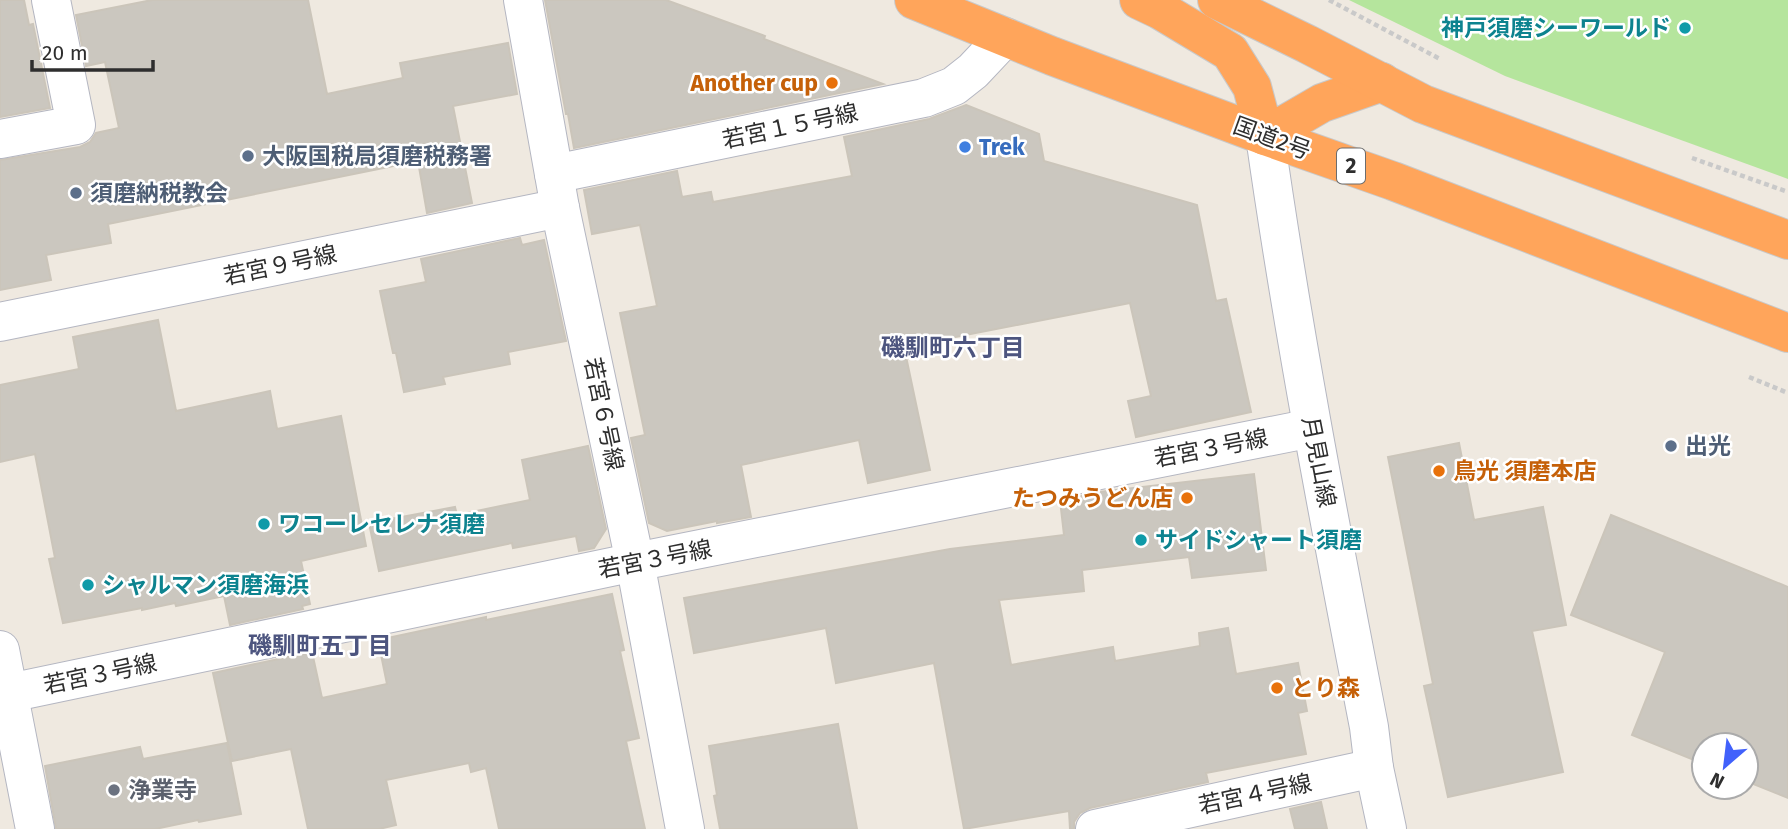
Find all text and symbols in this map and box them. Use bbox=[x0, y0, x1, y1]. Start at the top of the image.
place label: 神戸須磨シーワールド bbox=[1441, 14, 1671, 42]
marker: 神戸須磨シーワールド bbox=[1677, 20, 1693, 36]
scale bar bbox=[32, 28, 152, 72]
text: 20 m bbox=[42, 40, 88, 66]
place label: Another cup bbox=[690, 69, 818, 97]
marker: Another cup bbox=[824, 75, 840, 91]
street label: 若宮１５号線 bbox=[720, 98, 860, 154]
street label: 国道2号 bbox=[1229, 111, 1315, 165]
place label: Trek bbox=[979, 133, 1025, 161]
marker: Trek bbox=[957, 139, 973, 155]
place label: 大阪国税局須磨税務署 bbox=[262, 142, 492, 170]
marker: 大阪国税局須磨税務署 bbox=[240, 148, 256, 164]
road number: 2 bbox=[1337, 148, 1365, 184]
place label: 須磨納税教会 bbox=[90, 179, 228, 207]
marker: 須磨納税教会 bbox=[68, 185, 84, 201]
street label: 若宮９号線 bbox=[221, 239, 339, 291]
district label: 磯馴町六丁目 bbox=[881, 334, 1025, 362]
street label: 若宮６号線 bbox=[578, 355, 630, 473]
street label: 月見山線 bbox=[1296, 414, 1342, 510]
street label: 若宮３号線 bbox=[1152, 423, 1270, 473]
place label: 出光 bbox=[1685, 432, 1731, 460]
marker: 出光 bbox=[1663, 438, 1679, 454]
place label: 鳥光 須磨本店 bbox=[1453, 457, 1596, 485]
marker: 鳥光 須磨本店 bbox=[1431, 463, 1447, 479]
place label: たつみうどん店 bbox=[1012, 484, 1173, 512]
marker: たつみうどん店 bbox=[1179, 490, 1195, 506]
place label: ワコーレセレナ須磨 bbox=[278, 510, 485, 538]
marker: ワコーレセレナ須磨 bbox=[256, 516, 272, 532]
place label: サイドシャート須磨 bbox=[1155, 526, 1362, 554]
marker: サイドシャート須磨 bbox=[1133, 532, 1149, 548]
street label: 若宮３号線 bbox=[596, 534, 714, 584]
place label: シャルマン須磨海浜 bbox=[102, 571, 309, 599]
marker: シャルマン須磨海浜 bbox=[80, 577, 96, 593]
district label: 磯馴町五丁目 bbox=[248, 632, 392, 660]
street label: 若宮３号線 bbox=[41, 648, 159, 700]
place label: とり森 bbox=[1291, 674, 1360, 702]
marker: とり森 bbox=[1269, 680, 1285, 696]
north arrow bbox=[1690, 731, 1760, 801]
text: N bbox=[1706, 767, 1728, 794]
street label: 若宮４号線 bbox=[1196, 768, 1314, 820]
place label: 浄業寺 bbox=[128, 776, 197, 804]
marker: 浄業寺 bbox=[106, 782, 122, 798]

